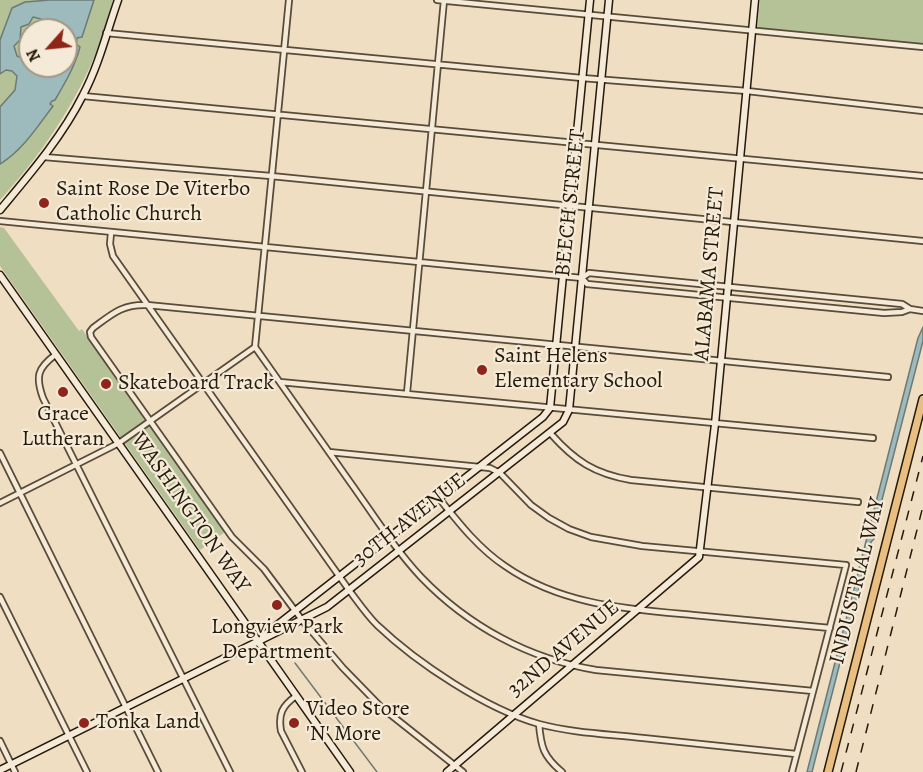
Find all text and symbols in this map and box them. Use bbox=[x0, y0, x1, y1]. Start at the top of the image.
north arrow bbox=[18, 18, 78, 78]
text: N bbox=[21, 45, 46, 65]
street label: BEECH STREET bbox=[550, 128, 592, 278]
place label: Saint Rose De Viterbo Catholic Church bbox=[56, 177, 250, 228]
street label: ALABAMA STREET bbox=[689, 186, 731, 362]
marker: Saint Rose De Viterbo Catholic Church bbox=[37, 196, 51, 210]
place label: Saint Helens Elementary School bbox=[494, 344, 662, 396]
marker: Saint Helens Elementary School bbox=[475, 363, 489, 377]
place label: Skateboard Track bbox=[118, 371, 274, 397]
marker: Skateboard Track bbox=[99, 377, 113, 391]
marker: Grace Lutheran bbox=[56, 385, 70, 399]
place label: Grace Lutheran bbox=[22, 402, 104, 454]
street label: WASHINGTON WAY bbox=[125, 428, 255, 598]
street label: 30TH AVENUE bbox=[348, 468, 472, 572]
street label: INDUSTRIAL WAY bbox=[825, 495, 891, 667]
street label: 32ND AVENUE bbox=[503, 595, 625, 703]
marker: Longview Park Department bbox=[270, 598, 284, 612]
place label: Longview Park Department bbox=[211, 615, 343, 666]
place label: Video Store 'N' More bbox=[306, 697, 410, 748]
place label: Tonka Land bbox=[96, 710, 200, 736]
marker: Tonka Land bbox=[77, 716, 91, 730]
marker: Video Store 'N' More bbox=[287, 716, 301, 730]

